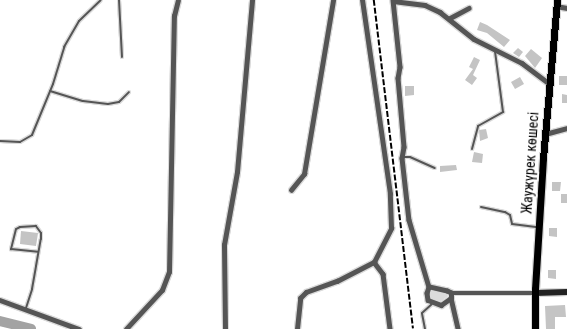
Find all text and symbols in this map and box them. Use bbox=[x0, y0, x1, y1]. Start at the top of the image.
street label: Жаужүрек көшесі bbox=[518, 111, 542, 215]

